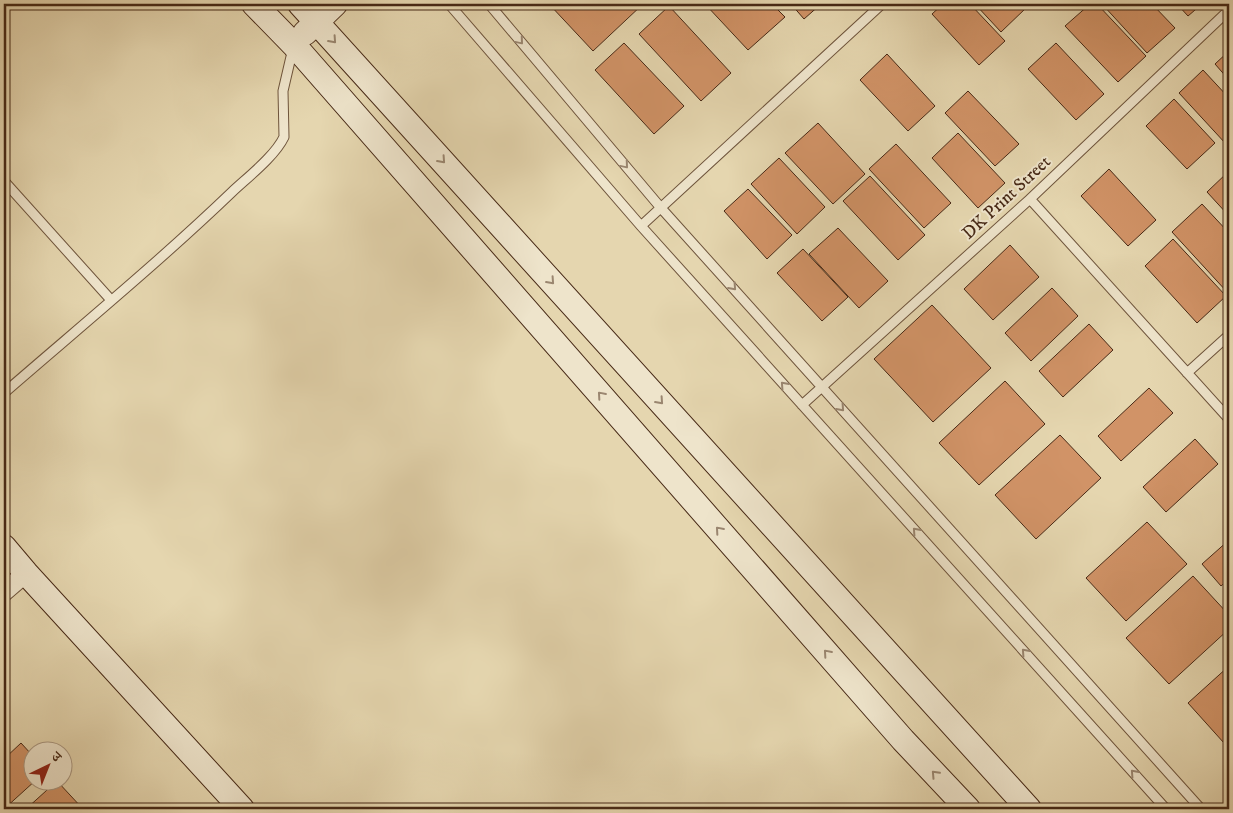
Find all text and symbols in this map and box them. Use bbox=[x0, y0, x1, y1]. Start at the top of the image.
one-way arrow bbox=[327, 34, 336, 43]
one-way arrow bbox=[515, 35, 523, 44]
street label: DK Print Street bbox=[958, 151, 1056, 244]
one-way arrow bbox=[436, 155, 445, 164]
one-way arrow bbox=[620, 159, 628, 168]
one-way arrow bbox=[545, 275, 554, 284]
one-way arrow bbox=[727, 282, 736, 291]
one-way arrow bbox=[781, 381, 790, 390]
one-way arrow bbox=[597, 392, 606, 401]
one-way arrow bbox=[654, 395, 663, 404]
one-way arrow bbox=[835, 403, 844, 412]
one-way arrow bbox=[716, 527, 725, 536]
one-way arrow bbox=[913, 528, 922, 537]
one-way arrow bbox=[823, 649, 832, 658]
one-way arrow bbox=[1022, 649, 1031, 658]
north arrow bbox=[22, 740, 72, 790]
text: उ bbox=[47, 748, 66, 767]
one-way arrow bbox=[932, 770, 941, 779]
one-way arrow bbox=[1130, 770, 1139, 779]

